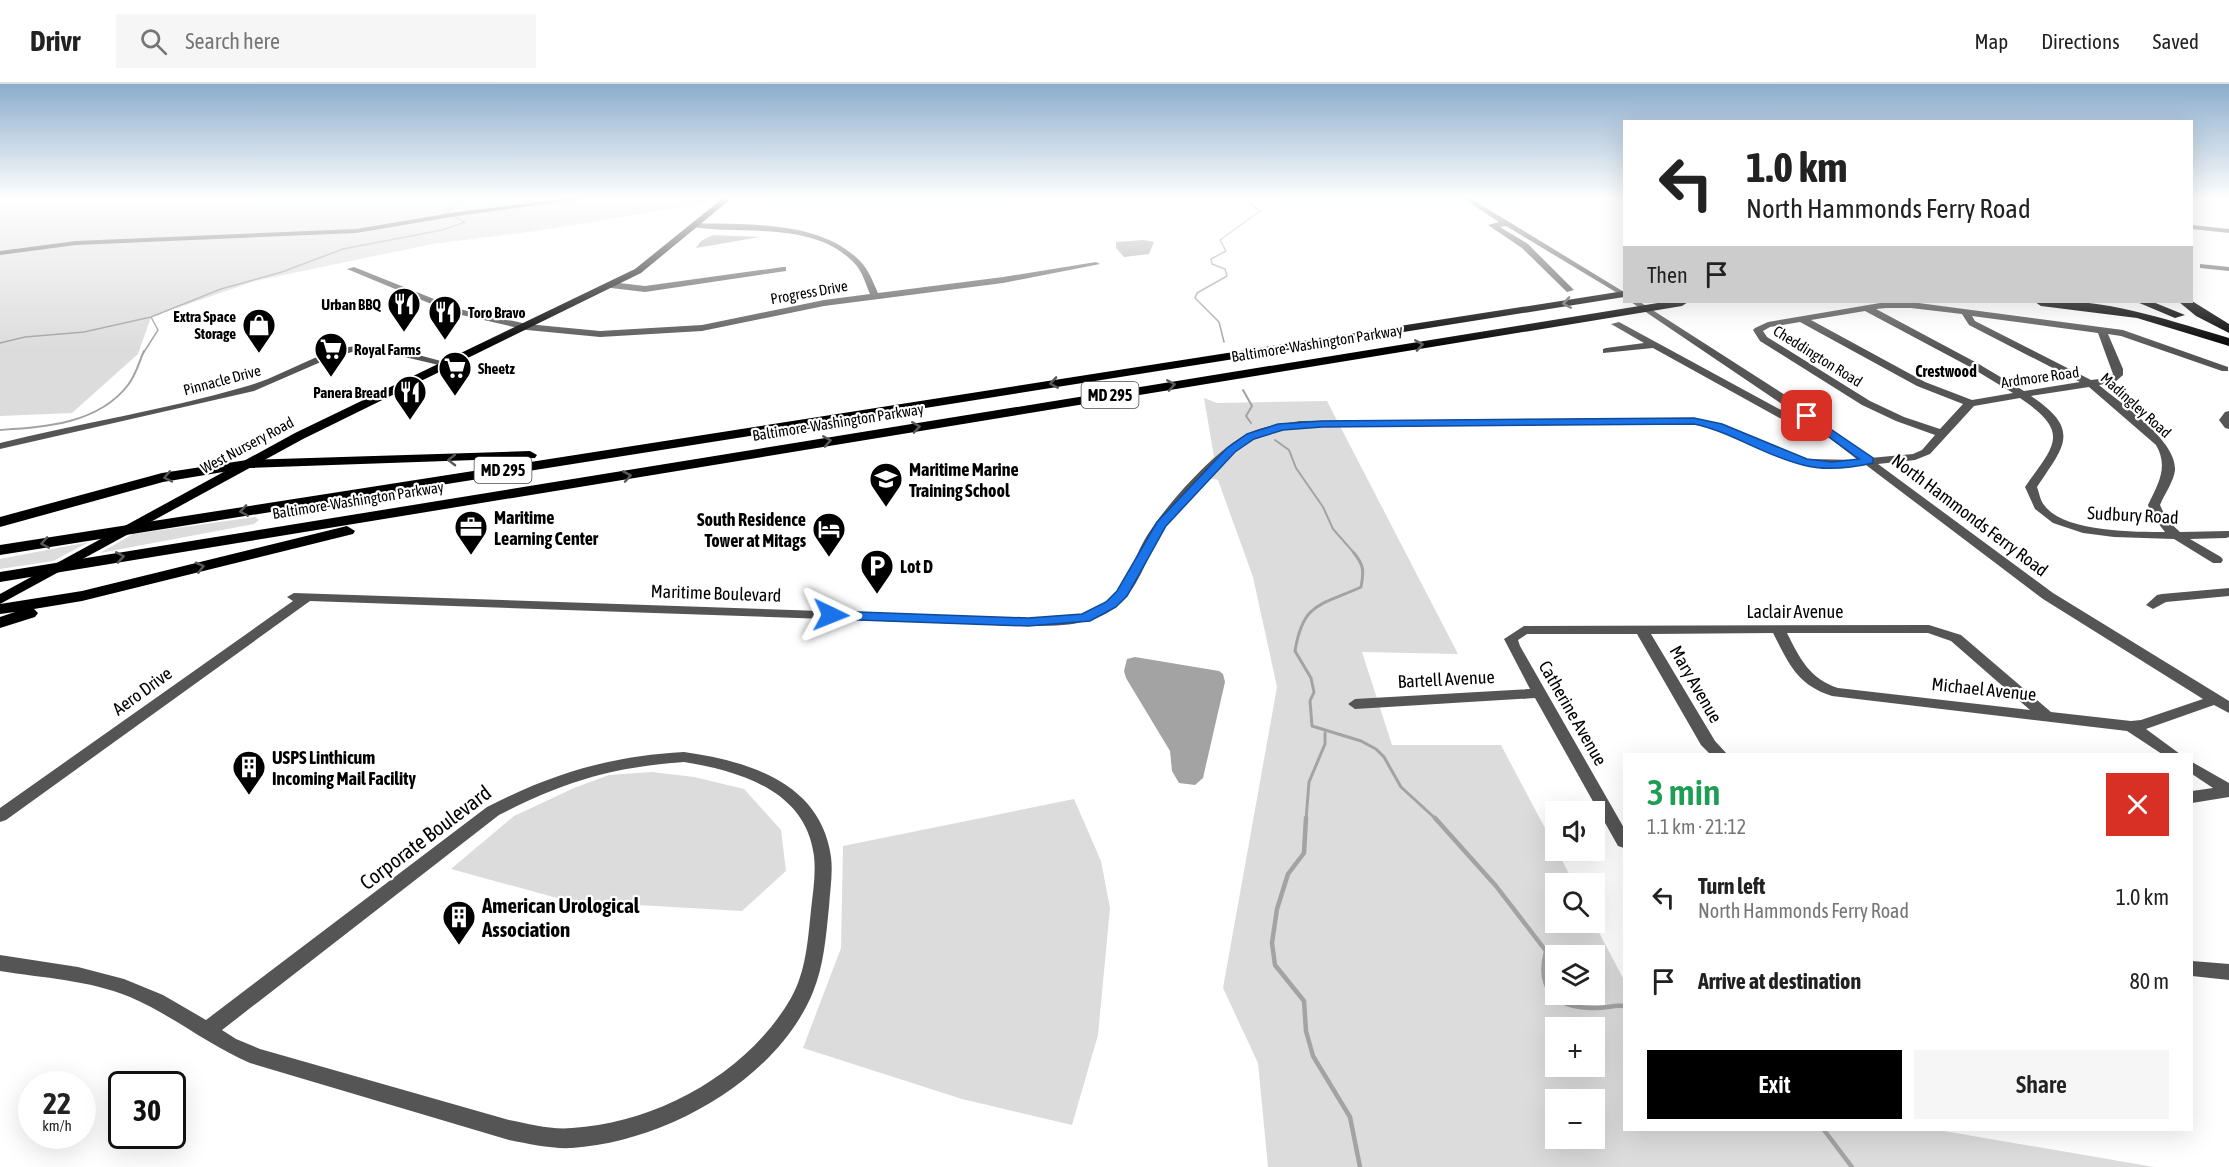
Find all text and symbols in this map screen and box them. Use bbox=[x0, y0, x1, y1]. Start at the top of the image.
search box bbox=[116, 14, 536, 68]
text: Drivr bbox=[30, 25, 80, 57]
icon: search bbox=[137, 25, 170, 58]
text: Search here bbox=[185, 28, 280, 54]
text: Map bbox=[1974, 29, 2008, 53]
text: Directions bbox=[2041, 29, 2120, 53]
text: Saved bbox=[2153, 29, 2199, 53]
text: 1.0 km bbox=[1746, 143, 1847, 191]
icon: left bbox=[1647, 144, 1725, 222]
text: North Hammonds Ferry Road bbox=[1746, 193, 2031, 224]
icon: arrive bbox=[1700, 258, 1733, 291]
text: Then bbox=[1647, 262, 1688, 288]
street label: Progress Drive bbox=[769, 277, 849, 307]
restaurant icon: Urban BBQ bbox=[386, 286, 422, 333]
restaurant icon: Toro Bravo bbox=[427, 294, 463, 341]
place label: Urban BBQ bbox=[321, 296, 381, 313]
one-way arrow bbox=[1562, 296, 1571, 308]
place label: Toro Bravo bbox=[468, 304, 526, 321]
shop icon: Extra Space Storage bbox=[241, 307, 277, 354]
place label: Extra Space Storage bbox=[173, 308, 236, 342]
street label: Baltimore-Washington Parkway bbox=[1230, 321, 1404, 365]
street label: Cheddington Road bbox=[1771, 322, 1865, 390]
supermarket icon: Royal Farms bbox=[313, 331, 349, 378]
one-way arrow bbox=[1414, 339, 1423, 351]
place label: Royal Farms bbox=[354, 341, 421, 358]
supermarket icon: Sheetz bbox=[437, 350, 473, 397]
place label: Sheetz bbox=[478, 360, 515, 377]
street label: Pinnacle Drive bbox=[181, 361, 263, 398]
district label: Crestwood bbox=[1915, 362, 1977, 380]
street label: Ardmore Road bbox=[2000, 363, 2080, 391]
street label: Madingley Road bbox=[2097, 369, 2175, 441]
restaurant icon: Panera Bread bbox=[392, 374, 428, 421]
one-way arrow bbox=[1050, 376, 1059, 388]
one-way arrow bbox=[1166, 380, 1175, 392]
road number: MD 295 bbox=[1082, 382, 1138, 408]
place label: Panera Bread bbox=[313, 384, 387, 401]
pin bbox=[1781, 390, 1832, 441]
icon: arrive bbox=[1790, 399, 1823, 432]
street label: Baltimore-Washington Parkway bbox=[751, 400, 925, 444]
street label: West Nursery Road bbox=[198, 413, 296, 477]
one-way arrow bbox=[911, 421, 921, 433]
one-way arrow bbox=[822, 436, 831, 448]
street label: North Hammonds Ferry Road bbox=[1888, 449, 2052, 581]
one-way arrow bbox=[447, 453, 456, 466]
road number: MD 295 bbox=[474, 457, 532, 483]
place label: Maritime Marine Training School bbox=[909, 459, 1019, 501]
school or university icon: Maritime Marine Training School bbox=[868, 461, 904, 508]
one-way arrow bbox=[164, 470, 174, 483]
one-way arrow bbox=[622, 470, 632, 482]
street label: Baltimore-Washington Parkway bbox=[271, 478, 445, 522]
street label: Sudbury Road bbox=[2087, 502, 2179, 528]
one-way arrow bbox=[239, 505, 249, 517]
place label: Maritime Learning Center bbox=[494, 507, 599, 549]
office icon: Maritime Learning Center bbox=[453, 509, 489, 556]
place label: South Residence Tower at Mitags bbox=[697, 509, 807, 551]
hotel icon: South Residence Tower at Mitags bbox=[811, 511, 847, 558]
one-way arrow bbox=[41, 536, 50, 548]
parking icon: Lot D bbox=[859, 548, 895, 595]
one-way arrow bbox=[115, 551, 125, 564]
place label: Lot D bbox=[900, 556, 933, 577]
one-way arrow bbox=[195, 561, 205, 574]
street label: Maritime Boulevard bbox=[650, 580, 782, 606]
position arrow bbox=[799, 583, 863, 647]
street label: Laclair Avenue bbox=[1747, 601, 1843, 622]
street label: Mary Avenue bbox=[1666, 642, 1726, 726]
street label: Catherine Avenue bbox=[1535, 657, 1611, 769]
street label: Aero Drive bbox=[108, 662, 176, 720]
street label: Bartell Avenue bbox=[1397, 666, 1495, 692]
street label: Michael Avenue bbox=[1931, 673, 2037, 705]
place label: USPS Linthicum Incoming Mail Facility bbox=[272, 747, 416, 789]
building icon: USPS Linthicum Incoming Mail Facility bbox=[231, 749, 267, 796]
text: 3 min bbox=[1647, 771, 1721, 813]
button: close bbox=[2106, 773, 2169, 836]
street label: Corporate Boulevard bbox=[355, 780, 495, 894]
map controls bbox=[1545, 801, 1605, 1149]
button: sound bbox=[1545, 801, 1605, 861]
text: 1.1 km · 21:12 bbox=[1647, 815, 1746, 838]
button: search bbox=[1545, 873, 1605, 933]
text: Turn left bbox=[1698, 873, 1765, 899]
icon: left bbox=[1647, 881, 1680, 914]
text: 1.0 km bbox=[2116, 884, 2169, 910]
place label: American Urological Association bbox=[481, 893, 640, 941]
building icon: American Urological Association bbox=[441, 899, 477, 946]
text: North Hammonds Ferry Road bbox=[1698, 899, 1909, 922]
button: layers bbox=[1545, 945, 1605, 1005]
icon: arrive bbox=[1647, 965, 1680, 998]
text: Arrive at destination bbox=[1698, 968, 1861, 994]
text: 80 m bbox=[2129, 968, 2169, 994]
button: + bbox=[1545, 1017, 1605, 1077]
button: Exit bbox=[1647, 1050, 1902, 1119]
button: Share bbox=[1914, 1050, 2169, 1119]
speed limit sign: 30 bbox=[108, 1071, 186, 1149]
text: 22 bbox=[43, 1086, 71, 1120]
button: − bbox=[1545, 1089, 1605, 1149]
text: km/h bbox=[42, 1117, 72, 1134]

